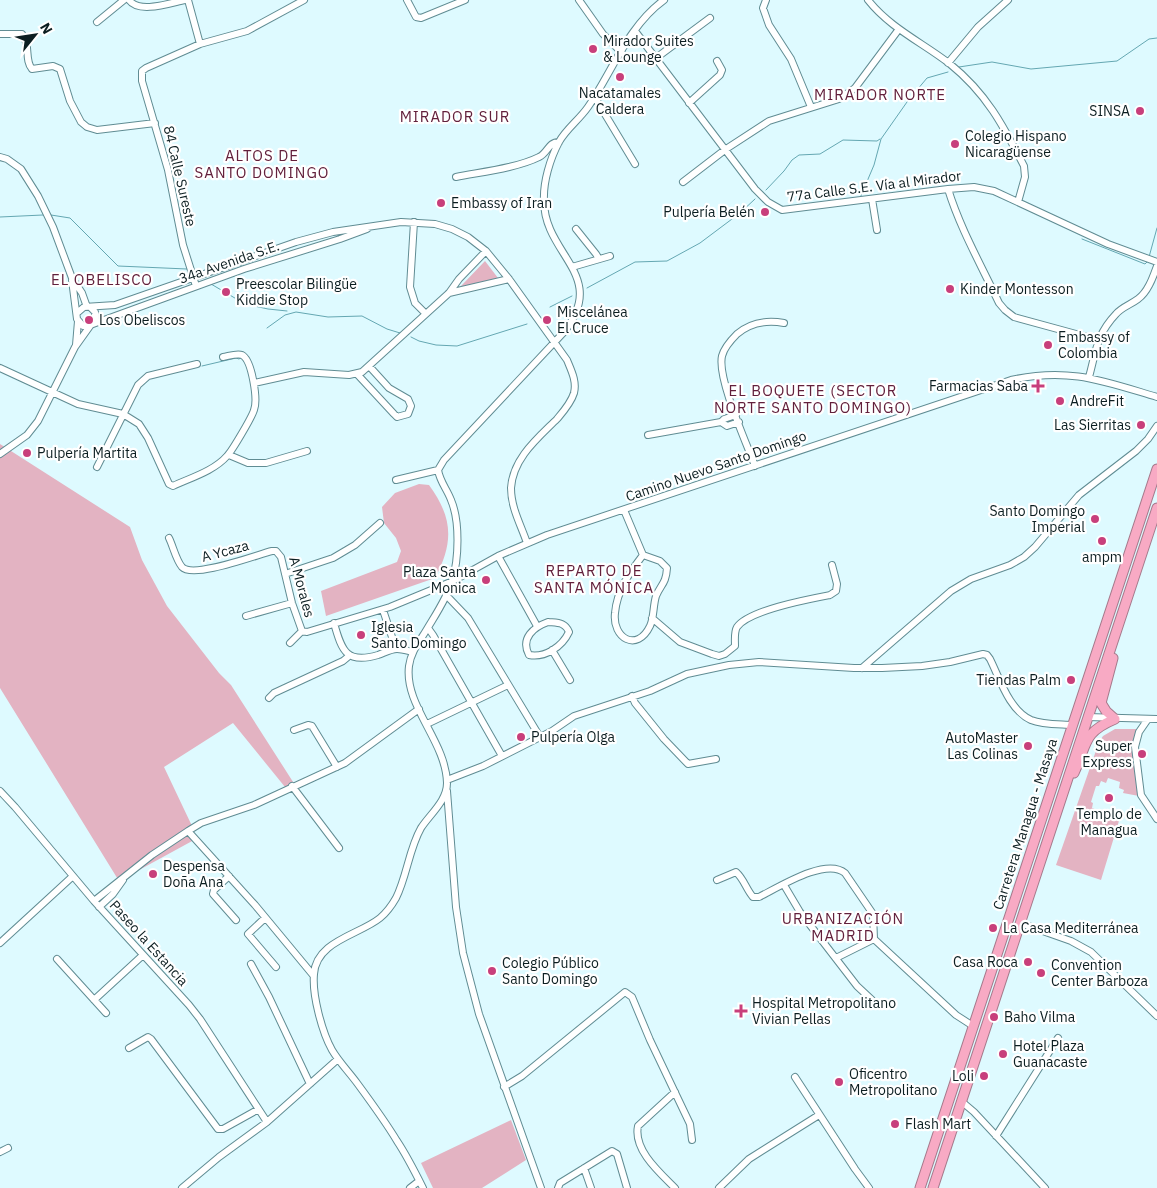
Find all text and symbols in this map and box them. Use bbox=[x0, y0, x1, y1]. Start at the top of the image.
north arrow bbox=[10, 10, 60, 60]
text: N bbox=[36, 20, 57, 37]
place label: Mirador Suites & Lounge bbox=[603, 32, 694, 66]
marker: Mirador Suites & Lounge bbox=[587, 43, 599, 55]
marker: Nacatamales Caldera bbox=[614, 71, 626, 83]
place label: Nacatamales Caldera bbox=[579, 84, 661, 118]
district label: MIRADOR NORTE bbox=[814, 85, 946, 104]
place label: SINSA bbox=[1089, 102, 1130, 120]
marker: SINSA bbox=[1134, 105, 1146, 117]
district label: MIRADOR SUR bbox=[400, 107, 510, 126]
street label: 84 Calle Sureste bbox=[160, 124, 200, 228]
place label: Colegio Hispano Nicaragüense bbox=[965, 127, 1067, 161]
marker: Colegio Hispano Nicaragüense bbox=[949, 138, 961, 150]
district label: ALTOS DE SANTO DOMINGO bbox=[195, 146, 329, 182]
street label: 77a Calle S.E. Vía al Mirador bbox=[786, 166, 962, 206]
place label: Embassy of Iran bbox=[451, 194, 552, 212]
marker: Embassy of Iran bbox=[435, 197, 447, 209]
place label: Pulpería Belén bbox=[663, 203, 755, 221]
marker: Pulpería Belén bbox=[759, 206, 771, 218]
street label: 34a Avenida S.E. bbox=[176, 236, 282, 288]
district label: EL OBELISCO bbox=[51, 270, 153, 289]
place label: Preescolar Bilingüe Kiddie Stop bbox=[236, 275, 357, 309]
place label: Kinder Montesson bbox=[960, 280, 1074, 298]
marker: Kinder Montesson bbox=[944, 283, 956, 295]
marker: Preescolar Bilingüe Kiddie Stop bbox=[220, 286, 232, 298]
place label: Miscelánea El Cruce bbox=[557, 303, 628, 337]
place label: Los Obeliscos bbox=[99, 311, 185, 329]
marker: Los Obeliscos bbox=[83, 314, 95, 326]
marker: Miscelánea El Cruce bbox=[541, 314, 553, 326]
place label: Embassy of Colombia bbox=[1058, 328, 1130, 362]
marker: Embassy of Colombia bbox=[1042, 339, 1054, 351]
place label: Farmacias Saba bbox=[929, 377, 1029, 395]
marker: Farmacias Saba bbox=[1032, 380, 1044, 392]
district label: EL BOQUETE (SECTOR NORTE SANTO DOMINGO) bbox=[714, 381, 912, 417]
place label: AndreFit bbox=[1070, 392, 1124, 410]
marker: AndreFit bbox=[1054, 395, 1066, 407]
place label: Las Sierritas bbox=[1054, 416, 1131, 434]
marker: Las Sierritas bbox=[1135, 419, 1147, 431]
street label: Camino Nuevo Santo Domingo bbox=[623, 427, 809, 505]
place label: Pulpería Martita bbox=[37, 444, 138, 462]
marker: Pulpería Martita bbox=[21, 447, 33, 459]
place label: Santo Domingo Imperial bbox=[989, 502, 1085, 536]
marker: Santo Domingo Imperial bbox=[1089, 513, 1101, 525]
marker: ampm bbox=[1096, 535, 1108, 547]
street label: A Ycaza bbox=[199, 536, 251, 566]
place label: ampm bbox=[1082, 548, 1122, 566]
street label: A Morales bbox=[285, 555, 319, 620]
district label: REPARTO DE SANTA MÓNICA bbox=[534, 561, 654, 597]
place label: Plaza Santa Monica bbox=[403, 563, 477, 597]
marker: Plaza Santa Monica bbox=[480, 574, 492, 586]
place label: Iglesia Santo Domingo bbox=[371, 618, 467, 652]
marker: Iglesia Santo Domingo bbox=[355, 629, 367, 641]
place label: Tiendas Palm bbox=[976, 671, 1061, 689]
marker: Tiendas Palm bbox=[1065, 674, 1077, 686]
place label: Pulpería Olga bbox=[531, 728, 616, 746]
place label: AutoMaster Las Colinas bbox=[945, 729, 1018, 763]
marker: Pulpería Olga bbox=[515, 731, 527, 743]
street label: Carretera Managua - Masaya bbox=[989, 736, 1061, 912]
place label: Super Express bbox=[1082, 737, 1132, 771]
marker: AutoMaster Las Colinas bbox=[1022, 740, 1034, 752]
marker: Super Express bbox=[1136, 748, 1148, 760]
marker: Templo de Managua bbox=[1103, 792, 1115, 804]
place label: Templo de Managua bbox=[1076, 805, 1142, 839]
place label: Despensa Doña Ana bbox=[163, 857, 225, 891]
marker: Despensa Doña Ana bbox=[147, 868, 159, 880]
street label: Paseo la Estancia bbox=[106, 896, 193, 990]
district label: URBANIZACIÓN MADRID bbox=[782, 909, 904, 945]
place label: La Casa Mediterránea bbox=[1003, 919, 1139, 937]
marker: La Casa Mediterránea bbox=[987, 922, 999, 934]
place label: Casa Roca bbox=[953, 953, 1019, 971]
place label: Colegio Público Santo Domingo bbox=[502, 954, 599, 988]
marker: Casa Roca bbox=[1022, 956, 1034, 968]
place label: Convention Center Barboza bbox=[1051, 956, 1148, 990]
marker: Colegio Público Santo Domingo bbox=[486, 965, 498, 977]
marker: Convention Center Barboza bbox=[1035, 967, 1047, 979]
place label: Hospital Metropolitano Vivian Pellas bbox=[752, 994, 896, 1028]
marker: Hospital Metropolitano Vivian Pellas bbox=[734, 1004, 748, 1018]
place label: Baho Vilma bbox=[1004, 1008, 1076, 1026]
marker: Baho Vilma bbox=[988, 1011, 1000, 1023]
place label: Hotel Plaza Guanacaste bbox=[1013, 1037, 1088, 1071]
marker: Hotel Plaza Guanacaste bbox=[997, 1048, 1009, 1060]
place label: Oficentro Metropolitano bbox=[849, 1065, 937, 1099]
place label: Loli bbox=[952, 1067, 974, 1085]
marker: Loli bbox=[978, 1070, 990, 1082]
marker: Oficentro Metropolitano bbox=[833, 1076, 845, 1088]
place label: Flash Mart bbox=[905, 1115, 971, 1133]
marker: Flash Mart bbox=[889, 1118, 901, 1130]

